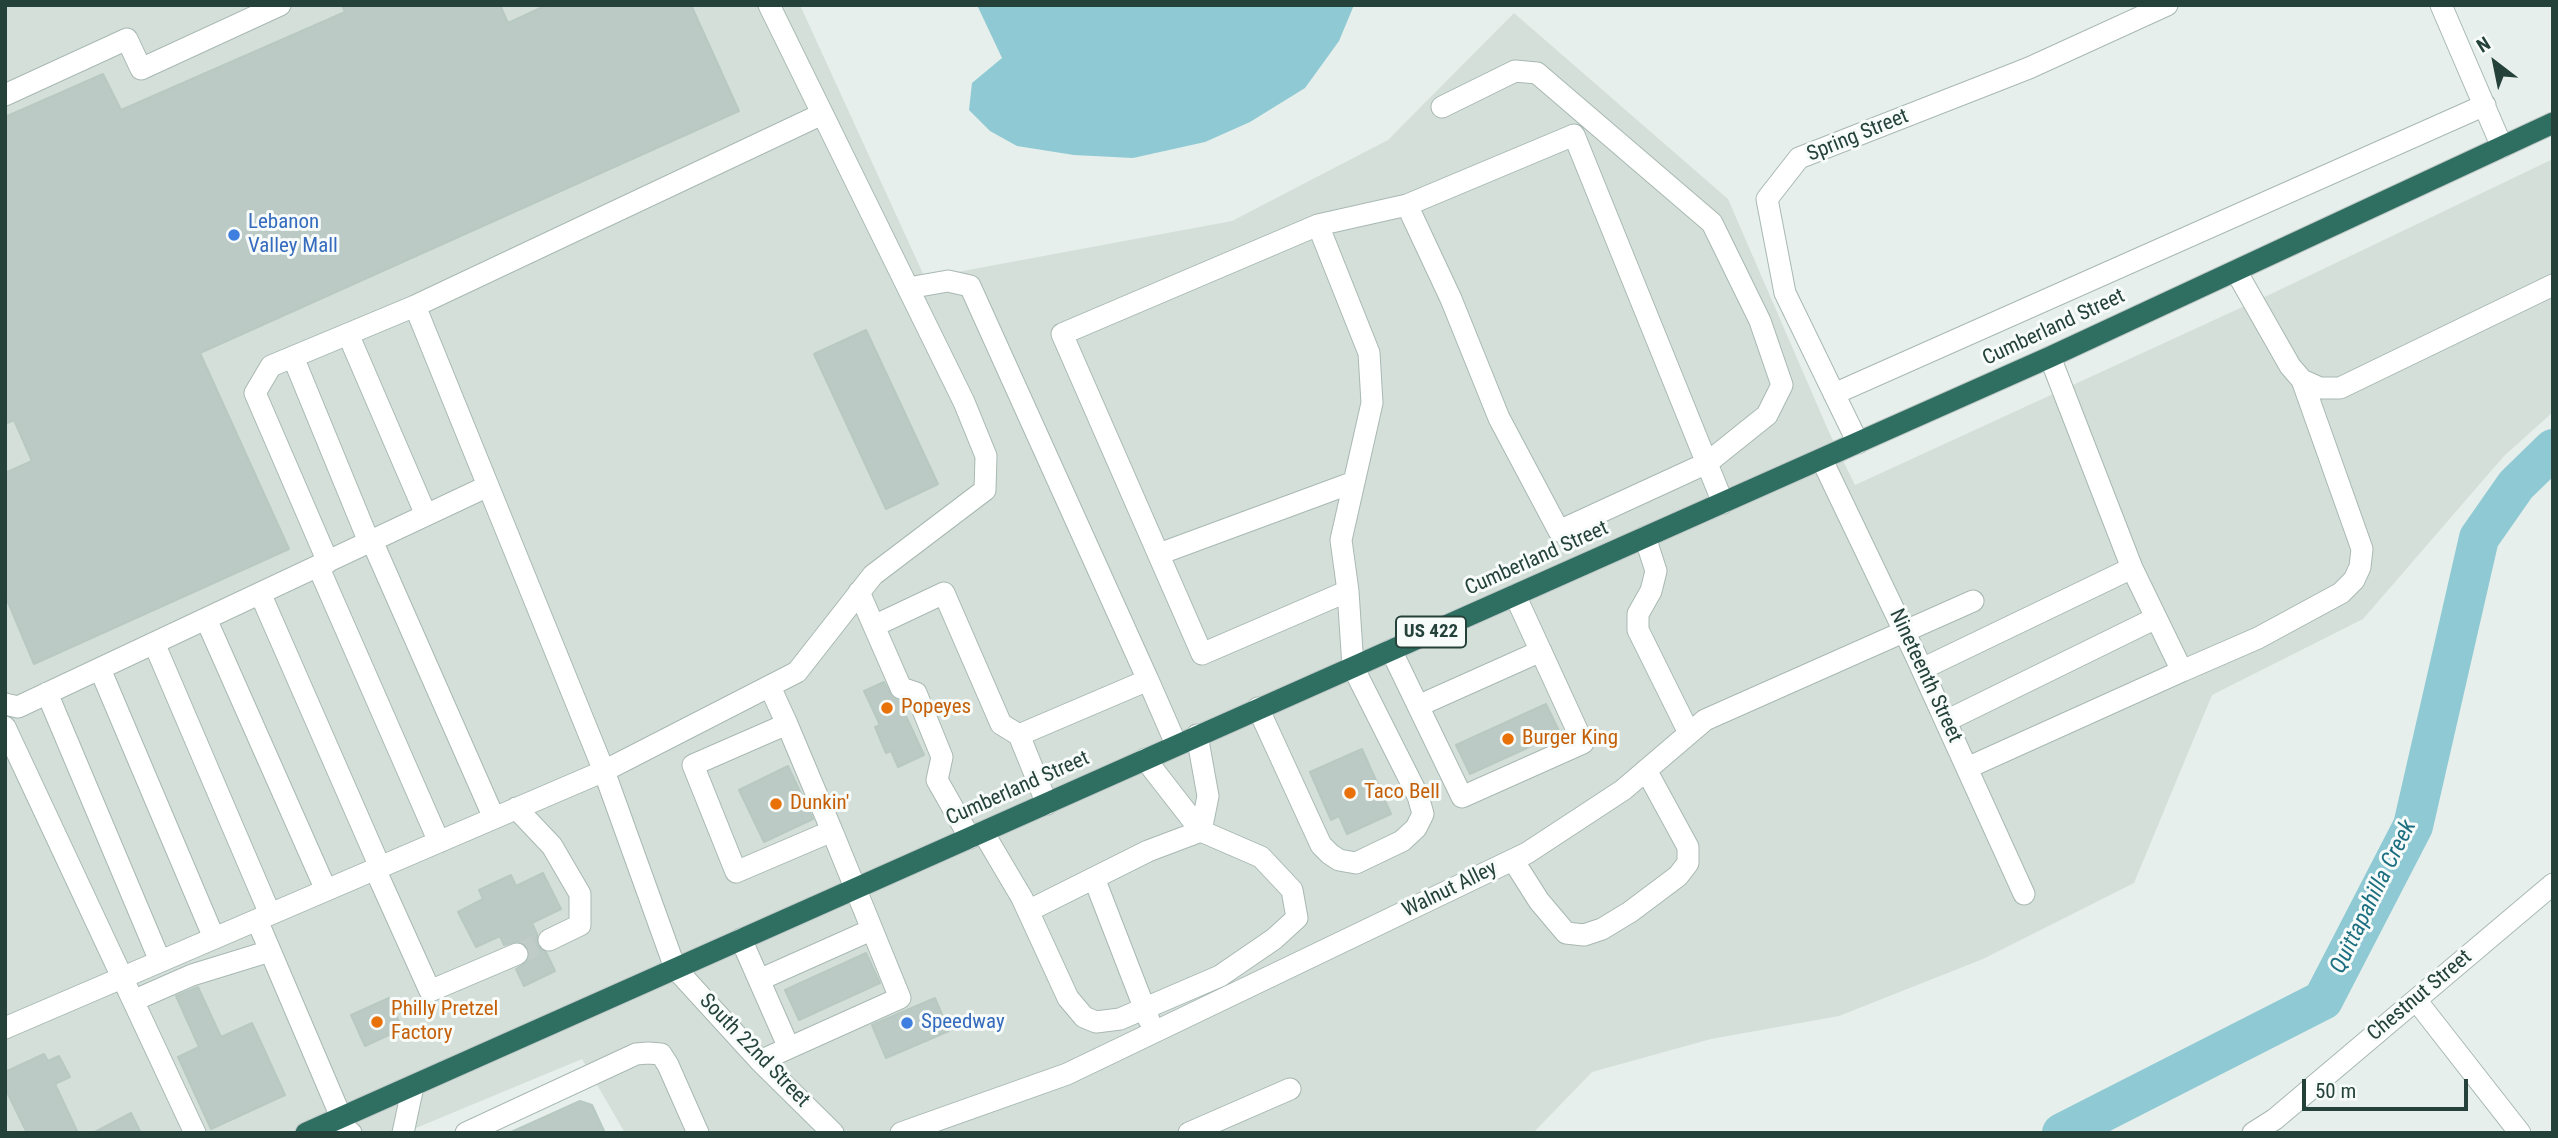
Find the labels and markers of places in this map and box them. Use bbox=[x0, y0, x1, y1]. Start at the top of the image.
place label: Lebanon Valley Mall bbox=[248, 210, 338, 260]
marker: Lebanon Valley Mall bbox=[226, 227, 242, 243]
place label: Popeyes bbox=[901, 695, 971, 721]
marker: Popeyes bbox=[879, 700, 895, 716]
place label: Burger King bbox=[1522, 726, 1618, 752]
marker: Burger King bbox=[1500, 731, 1516, 747]
place label: Taco Bell bbox=[1364, 780, 1440, 806]
marker: Taco Bell bbox=[1342, 785, 1358, 801]
place label: Dunkin' bbox=[790, 791, 849, 817]
marker: Dunkin' bbox=[768, 796, 784, 812]
place label: Philly Pretzel Factory bbox=[391, 997, 498, 1047]
place label: Speedway bbox=[921, 1010, 1005, 1036]
marker: Philly Pretzel Factory bbox=[369, 1014, 385, 1030]
marker: Speedway bbox=[899, 1015, 915, 1031]

